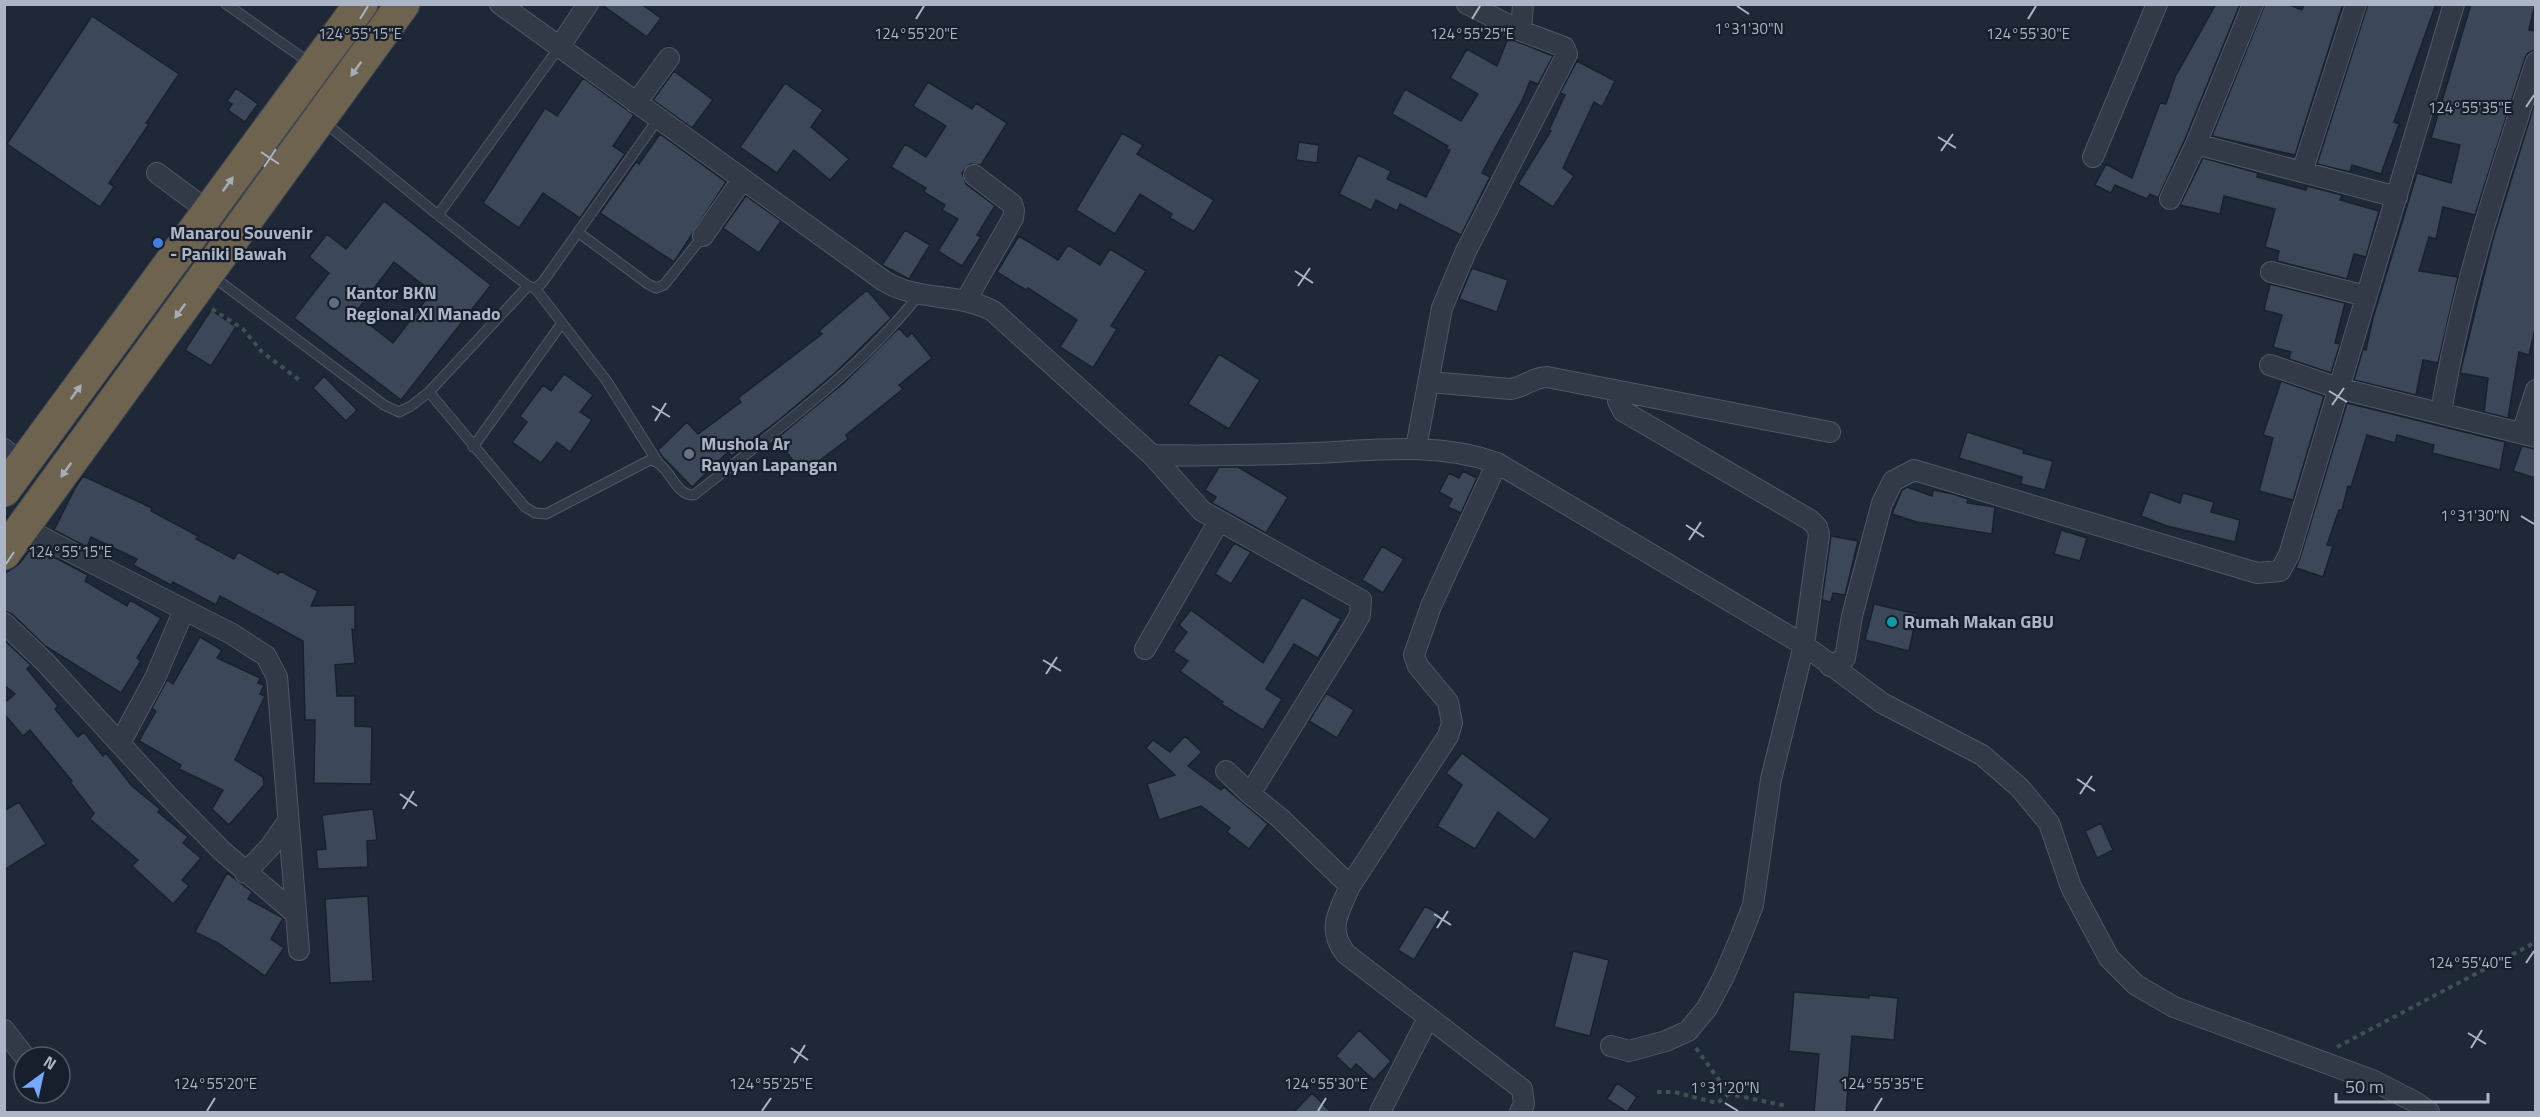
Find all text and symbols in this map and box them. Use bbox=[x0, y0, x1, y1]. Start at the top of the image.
text: 1°31'30"N bbox=[1714, 17, 1784, 40]
text: 124°55'15"E bbox=[318, 22, 402, 45]
text: 124°55'20"E bbox=[874, 22, 958, 45]
text: 124°55'25"E bbox=[1430, 22, 1514, 45]
text: 124°55'30"E bbox=[1986, 22, 2070, 45]
one-way arrow bbox=[350, 60, 362, 76]
text: 124°55'35"E bbox=[2428, 96, 2512, 119]
one-way arrow bbox=[222, 176, 234, 192]
place label: Manarou Souvenir - Paniki Bawah bbox=[170, 219, 313, 267]
marker: Manarou Souvenir - Paniki Bawah bbox=[151, 236, 165, 250]
place label: Kantor BKN Regional XI Manado bbox=[346, 279, 501, 327]
marker: Kantor BKN Regional XI Manado bbox=[327, 296, 341, 310]
one-way arrow bbox=[174, 304, 186, 319]
one-way arrow bbox=[70, 385, 82, 400]
place label: Mushola Ar Rayyan Lapangan bbox=[701, 430, 838, 478]
marker: Mushola Ar Rayyan Lapangan bbox=[682, 447, 696, 461]
one-way arrow bbox=[60, 461, 72, 477]
text: 1°31'30"N bbox=[2440, 504, 2510, 527]
text: 124°55'15"E bbox=[28, 540, 112, 563]
place label: Rumah Makan GBU bbox=[1904, 608, 2054, 635]
marker: Rumah Makan GBU bbox=[1885, 615, 1899, 629]
text: 124°55'40"E bbox=[2428, 951, 2512, 974]
north arrow bbox=[12, 1045, 72, 1105]
text: N bbox=[39, 1049, 61, 1076]
scale bar bbox=[2336, 1066, 2488, 1104]
text: 124°55'20"E bbox=[173, 1072, 257, 1095]
text: 124°55'25"E bbox=[729, 1072, 813, 1095]
text: 124°55'30"E bbox=[1284, 1072, 1368, 1095]
text: 124°55'35"E bbox=[1840, 1072, 1924, 1095]
text: 50 m bbox=[2345, 1073, 2384, 1100]
text: 1°31'20"N bbox=[1690, 1076, 1760, 1099]

